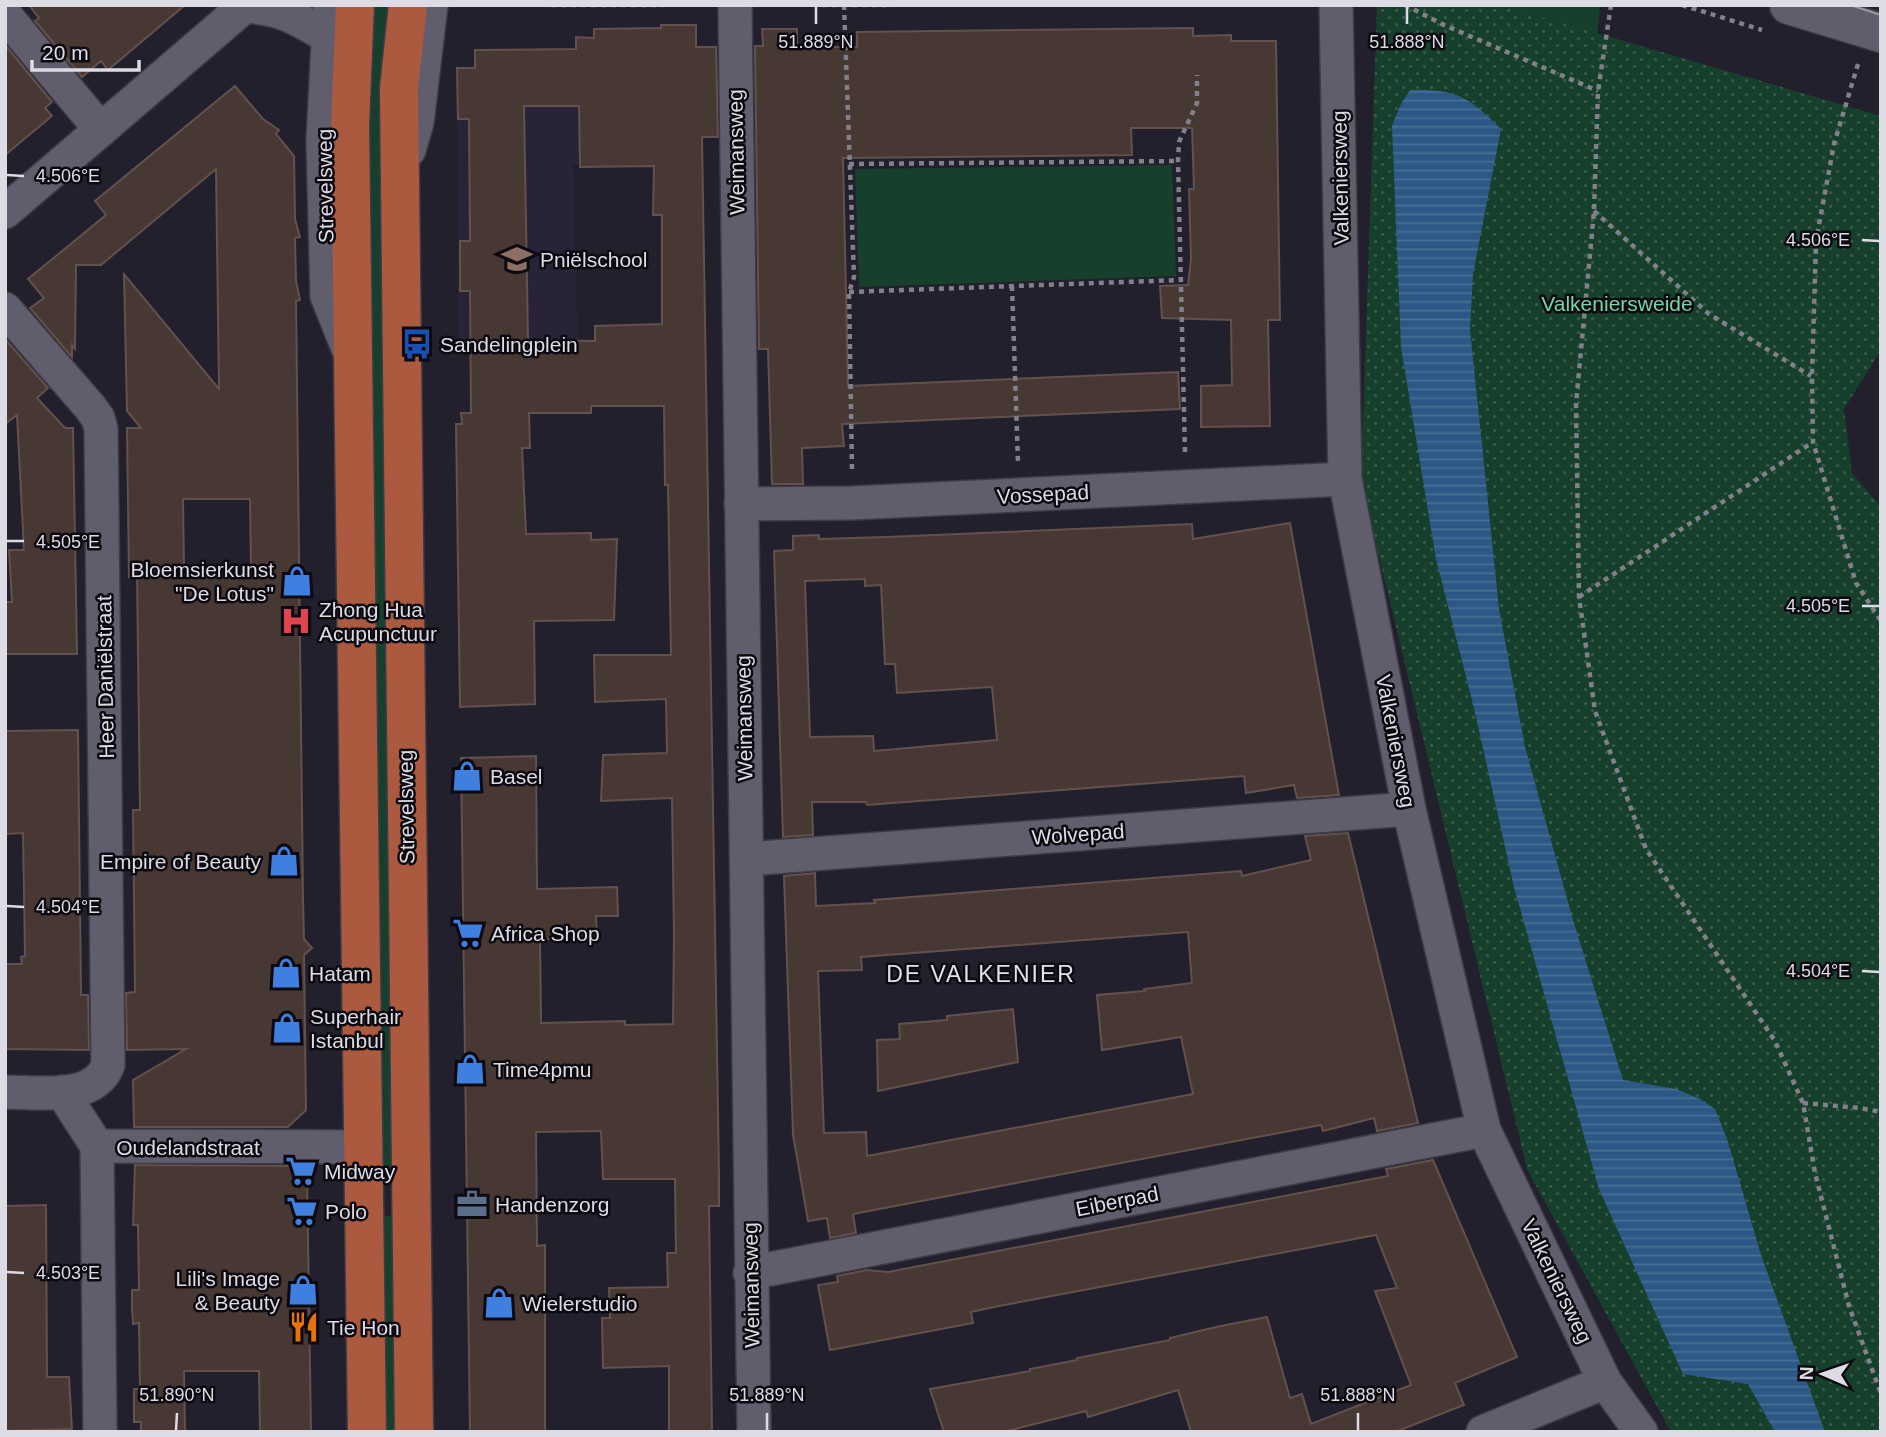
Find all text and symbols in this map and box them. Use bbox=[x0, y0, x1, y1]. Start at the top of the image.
scale bar bbox=[32, 28, 138, 72]
text: 51.889°N bbox=[778, 32, 854, 52]
text: 51.888°N bbox=[1369, 32, 1445, 52]
text: 20 m bbox=[42, 41, 89, 64]
street label: Weimansweg bbox=[723, 89, 749, 215]
street label: Valkeniersweg bbox=[1327, 110, 1353, 246]
street label: Strevelsweg bbox=[313, 129, 337, 243]
text: 4.506°E bbox=[36, 166, 100, 186]
text: 4.506°E bbox=[1786, 230, 1850, 250]
school or university icon: Pniëlschool bbox=[500, 242, 534, 276]
place label: Pniëlschool bbox=[540, 248, 647, 271]
park label: Valkeniersweide bbox=[1541, 292, 1693, 315]
bus stop icon: Sandelingplein bbox=[400, 327, 434, 361]
place label: Sandelingplein bbox=[440, 333, 578, 356]
street label: Vossepad bbox=[996, 480, 1090, 508]
text: 4.505°E bbox=[36, 532, 100, 552]
place label: Bloemsierkunst "De Lotus" bbox=[130, 558, 274, 605]
shop icon: Bloemsierkunst "De Lotus" bbox=[280, 564, 314, 598]
street label: Heer Daniëlstraat bbox=[92, 595, 118, 759]
text: 4.505°E bbox=[1786, 596, 1850, 616]
place label: Zhong Hua Acupunctuur bbox=[319, 598, 437, 645]
hospital icon: Zhong Hua Acupunctuur bbox=[279, 604, 313, 638]
street label: Weimansweg bbox=[731, 655, 757, 781]
street label: Valkeniersweg bbox=[1372, 673, 1420, 809]
street label: Strevelsweg bbox=[394, 750, 418, 864]
shop icon: Basel bbox=[450, 759, 484, 793]
place label: Basel bbox=[490, 765, 543, 788]
street label: Wolvepad bbox=[1031, 819, 1125, 849]
shop icon: Empire of Beauty bbox=[267, 844, 301, 878]
place label: Empire of Beauty bbox=[100, 850, 261, 873]
text: 4.504°E bbox=[36, 897, 100, 917]
supermarket icon: Africa Shop bbox=[451, 916, 485, 950]
place label: Africa Shop bbox=[491, 922, 600, 945]
shop icon: Hatam bbox=[269, 956, 303, 990]
district label: DE VALKENIER bbox=[886, 961, 1076, 987]
text: 4.504°E bbox=[1786, 961, 1850, 981]
place label: Hatam bbox=[309, 962, 371, 985]
place label: Superhair Istanbul bbox=[310, 1005, 401, 1052]
shop icon: Superhair Istanbul bbox=[270, 1011, 304, 1045]
shop icon: Time4pmu bbox=[453, 1052, 487, 1086]
place label: Time4pmu bbox=[493, 1058, 591, 1081]
street label: Oudelandstraat bbox=[116, 1136, 260, 1159]
supermarket icon: Midway bbox=[284, 1154, 318, 1188]
place label: Midway bbox=[324, 1160, 396, 1183]
street label: Eiberpad bbox=[1074, 1182, 1160, 1220]
office icon: Handenzorg bbox=[455, 1187, 489, 1221]
place label: Handenzorg bbox=[495, 1193, 609, 1216]
supermarket icon: Polo bbox=[285, 1194, 319, 1228]
place label: Polo bbox=[325, 1200, 367, 1223]
street label: Valkeniersweg bbox=[1517, 1215, 1597, 1347]
street label: Weimansweg bbox=[738, 1222, 764, 1348]
text: 4.503°E bbox=[36, 1263, 100, 1283]
place label: Lili's Image & Beauty bbox=[176, 1267, 280, 1314]
shop icon: Lili's Image & Beauty bbox=[286, 1273, 320, 1307]
shop icon: Wielerstudio bbox=[482, 1286, 516, 1320]
place label: Wielerstudio bbox=[522, 1292, 638, 1315]
restaurant icon: Tie Hon bbox=[287, 1310, 321, 1344]
place label: Tie Hon bbox=[327, 1316, 400, 1339]
north arrow bbox=[1788, 1339, 1858, 1409]
text: N bbox=[1796, 1366, 1817, 1381]
text: 51.890°N bbox=[139, 1385, 215, 1405]
text: 51.889°N bbox=[729, 1385, 805, 1405]
text: 51.888°N bbox=[1320, 1385, 1396, 1405]

